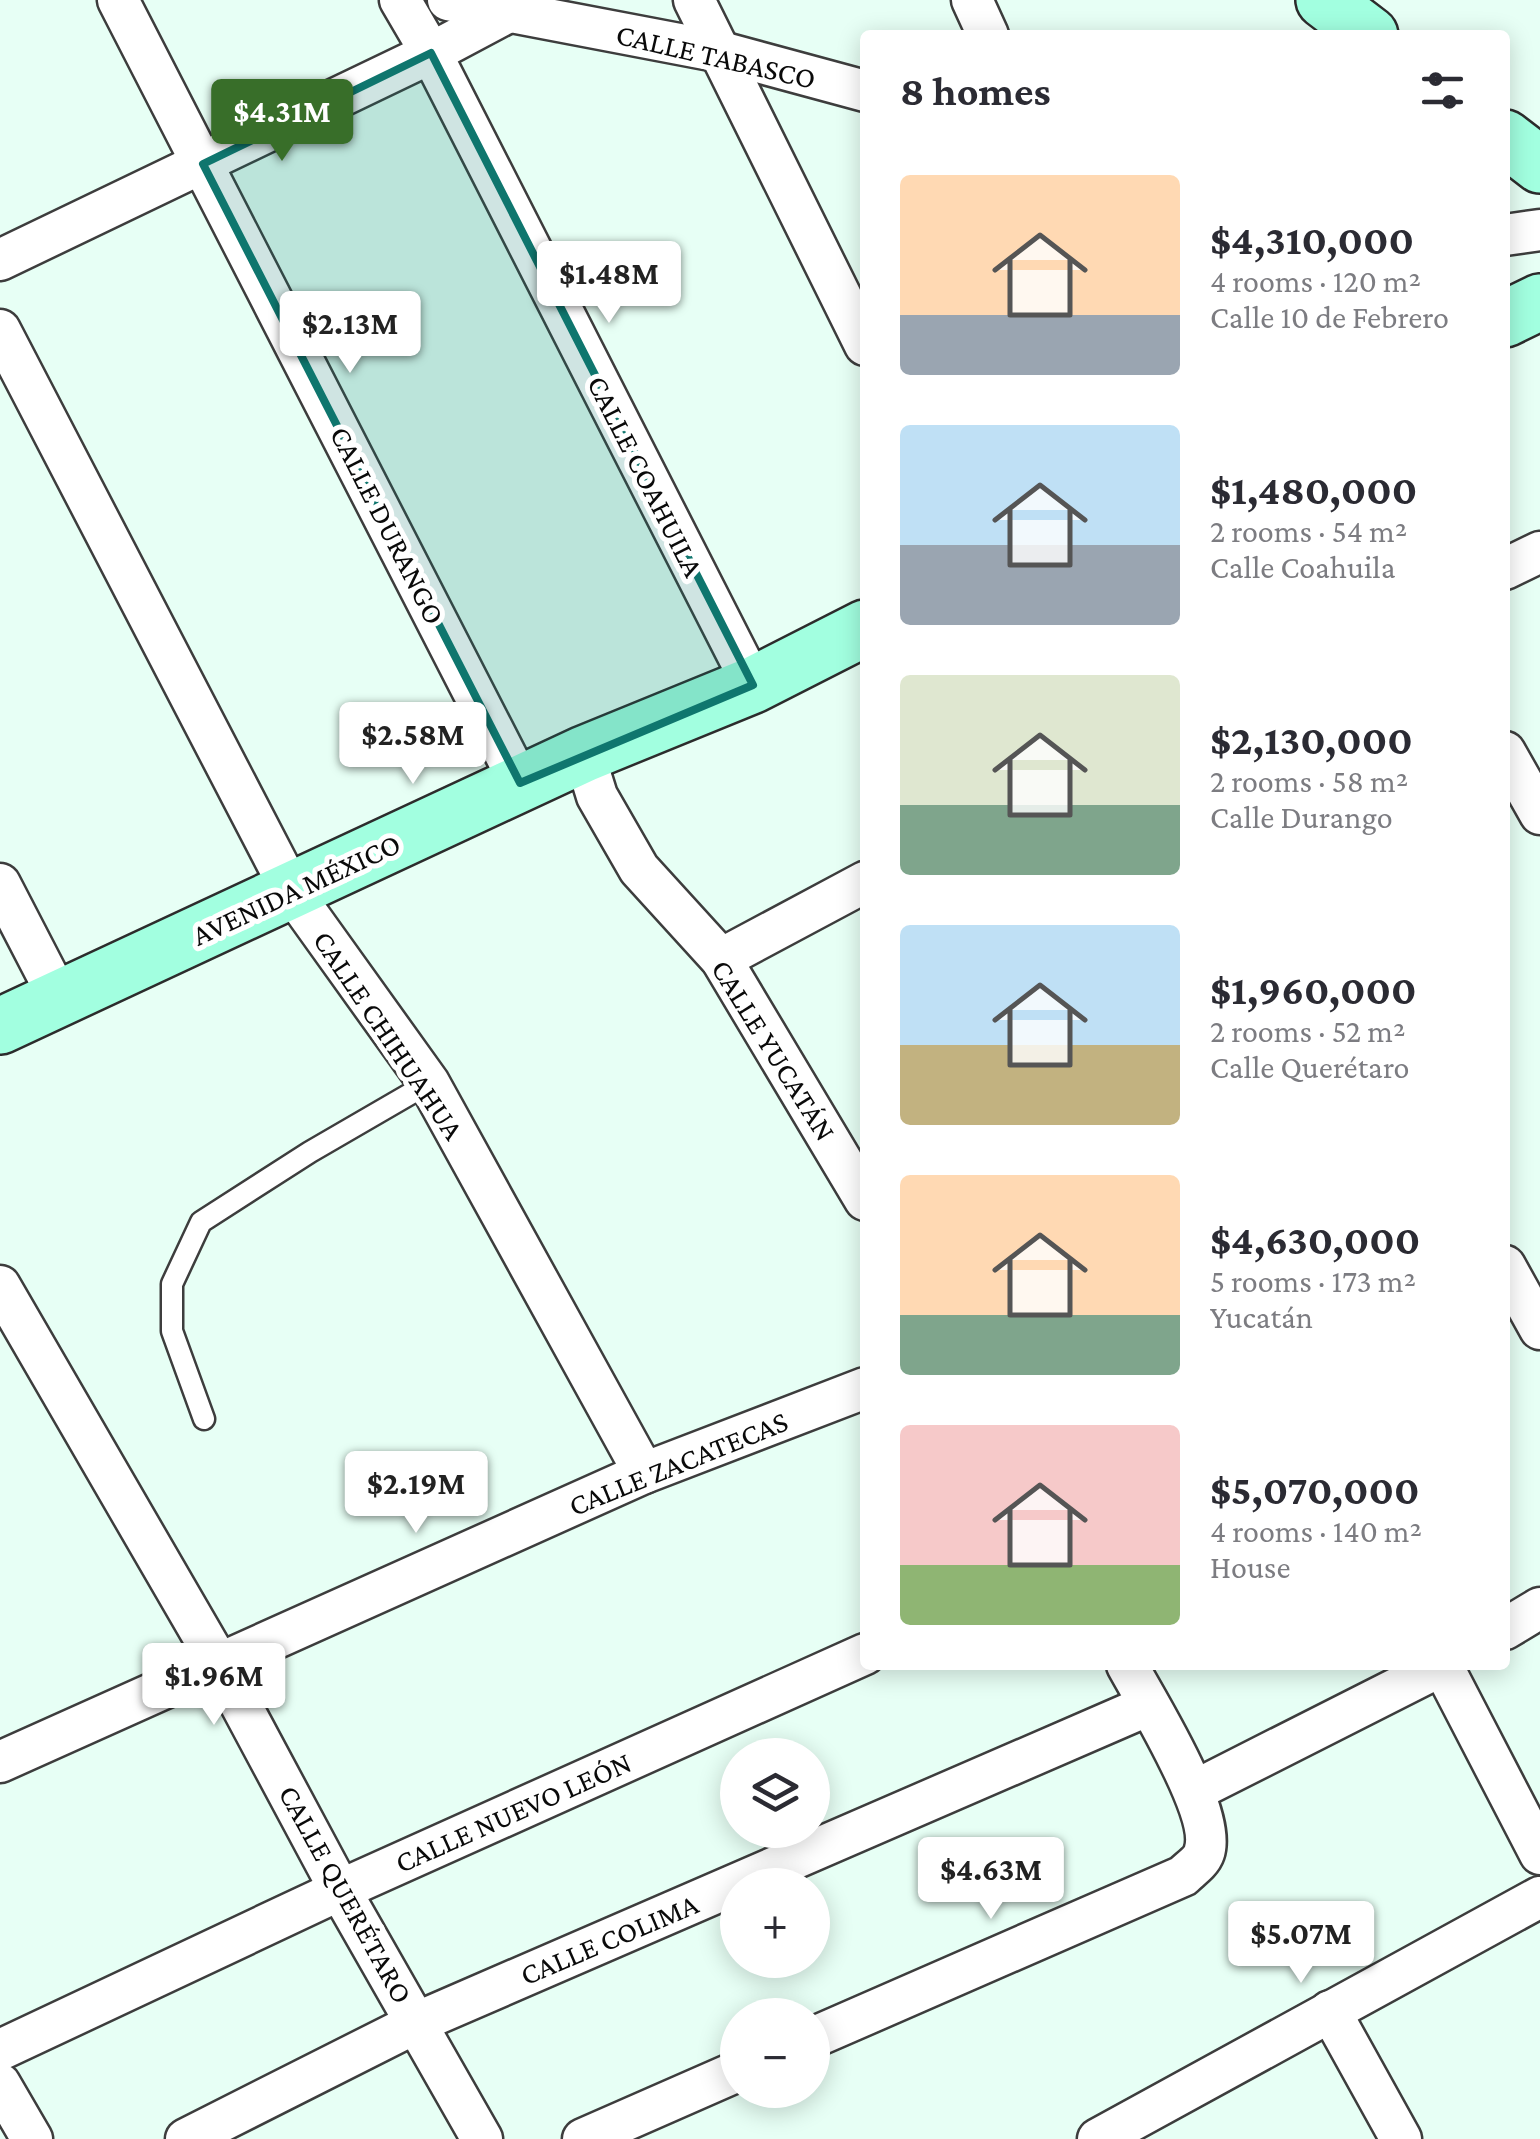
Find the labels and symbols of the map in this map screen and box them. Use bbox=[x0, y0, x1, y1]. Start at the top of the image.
street label: CALLE TABASCO bbox=[613, 17, 819, 95]
pin: $4.31M bbox=[201, 79, 363, 164]
pin: $1.48M bbox=[528, 241, 690, 326]
pin: $2.13M bbox=[269, 291, 431, 376]
street label: CALLE COAHUILA bbox=[581, 370, 711, 583]
street label: CALLE DURANGO bbox=[324, 421, 452, 629]
pin: $2.58M bbox=[332, 702, 494, 787]
street label: AVENIDA MÉXICO bbox=[187, 826, 405, 952]
street label: CALLE CHIHUAHUA bbox=[307, 925, 472, 1146]
street label: CALLE YUCATÁN bbox=[705, 953, 843, 1147]
street label: CALLE ZACATECAS bbox=[564, 1404, 792, 1522]
pin: $2.19M bbox=[335, 1451, 497, 1536]
pin: $1.96M bbox=[133, 1643, 295, 1728]
street label: CALLE NUEVO LEÓN bbox=[390, 1745, 636, 1879]
street label: CALLE QUERÉTARO bbox=[272, 1779, 420, 2009]
pin: $4.63M bbox=[910, 1837, 1072, 1922]
street label: CALLE COLIMA bbox=[515, 1886, 704, 1991]
pin: $5.07M bbox=[1220, 1901, 1382, 1986]

